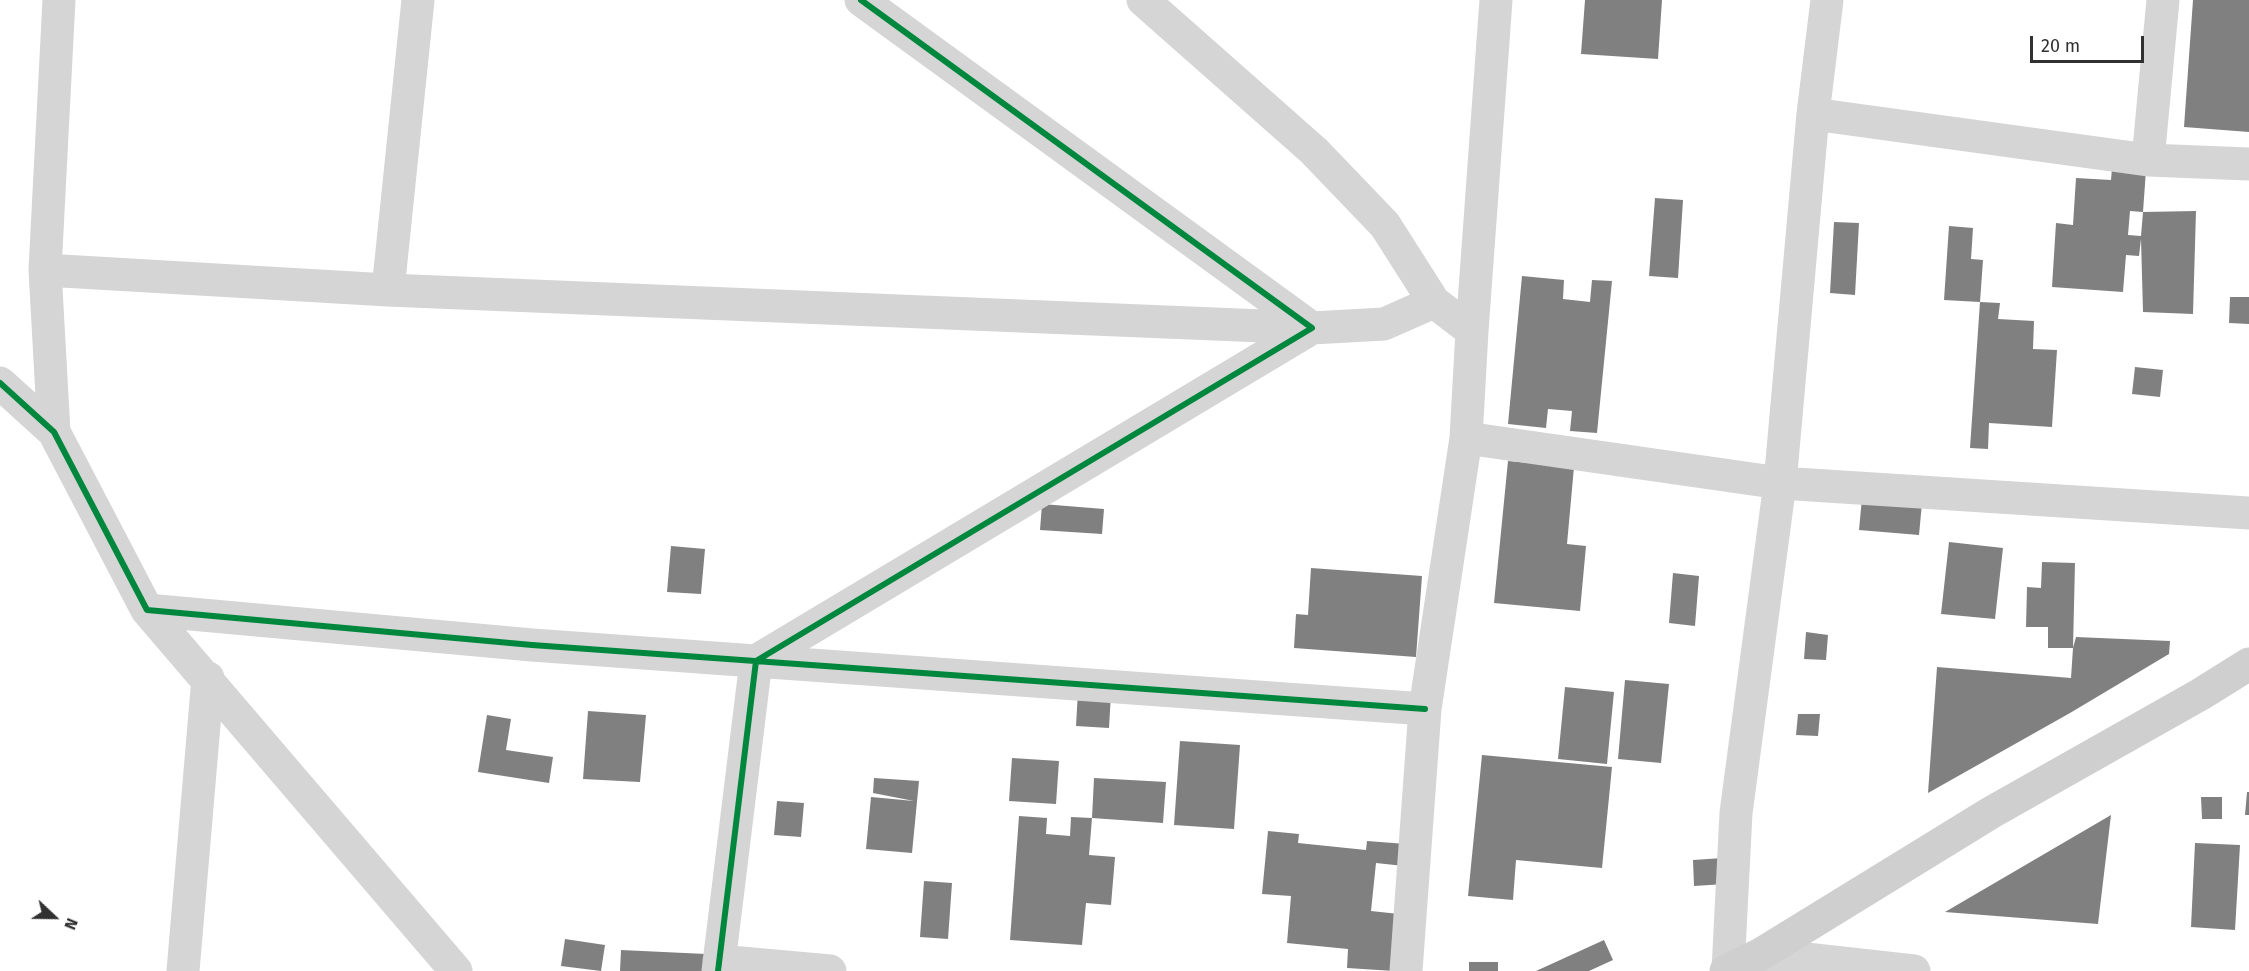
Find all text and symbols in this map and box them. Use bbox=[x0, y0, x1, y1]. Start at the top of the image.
scale bar bbox=[2033, 24, 2147, 62]
text: 20 m bbox=[2041, 35, 2080, 57]
north arrow bbox=[24, 887, 84, 947]
text: N bbox=[60, 915, 82, 932]

